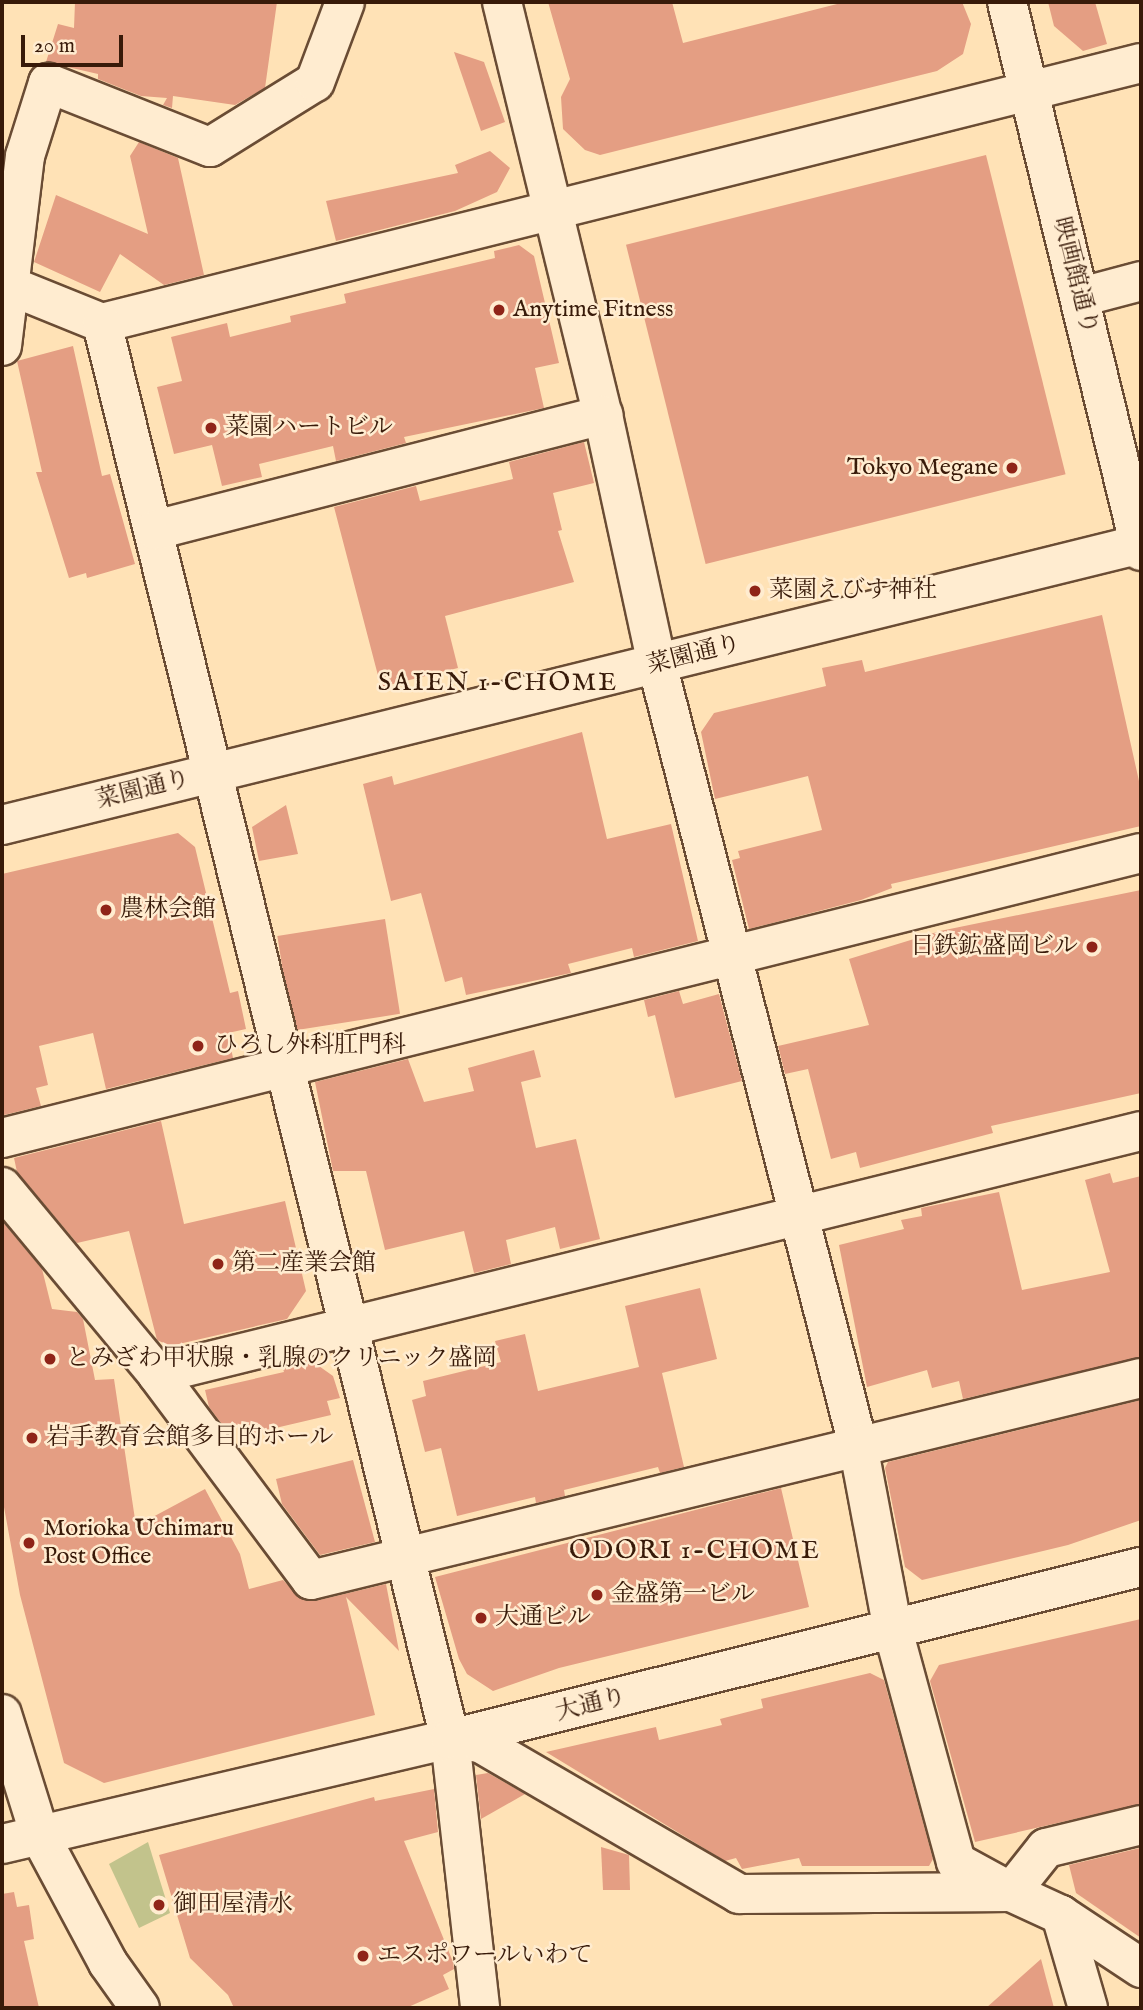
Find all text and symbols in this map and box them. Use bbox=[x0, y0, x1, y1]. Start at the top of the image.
scale bar bbox=[24, 21, 126, 65]
text: 20 m bbox=[34, 33, 75, 60]
street label: 映画館通り bbox=[1047, 214, 1103, 338]
place label: Anytime Fitness bbox=[513, 296, 674, 324]
marker: Anytime Fitness bbox=[491, 302, 507, 318]
place label: 菜園ハートビル bbox=[225, 414, 393, 442]
marker: 菜園ハートビル bbox=[203, 420, 219, 436]
place label: Tokyo Megane bbox=[847, 454, 998, 482]
marker: Tokyo Megane bbox=[1004, 460, 1020, 476]
place label: 菜園えびす神社 bbox=[769, 577, 937, 605]
marker: 菜園えびす神社 bbox=[747, 583, 763, 599]
street label: 菜園通り bbox=[644, 629, 744, 681]
district label: SAIEN 1-CHOME bbox=[379, 667, 617, 699]
street label: 菜園通り bbox=[93, 764, 193, 816]
place label: 農林会館 bbox=[120, 896, 216, 924]
marker: 農林会館 bbox=[98, 902, 114, 918]
place label: 日鉄鉱盛岡ビル bbox=[910, 933, 1078, 961]
marker: 日鉄鉱盛岡ビル bbox=[1084, 939, 1100, 955]
place label: ひろし外科肛門科 bbox=[214, 1032, 406, 1060]
marker: ひろし外科肛門科 bbox=[188, 1036, 208, 1056]
place label: 第二産業会館 bbox=[232, 1250, 376, 1278]
marker: 第二産業会館 bbox=[210, 1256, 226, 1272]
place label: とみざわ甲状腺・乳腺のクリニック盛岡 bbox=[66, 1345, 498, 1373]
marker: とみざわ甲状腺・乳腺のクリニック盛岡 bbox=[40, 1349, 60, 1369]
place label: 岩手教育会館多目的ホール bbox=[46, 1424, 334, 1452]
marker: 岩手教育会館多目的ホール bbox=[24, 1430, 40, 1446]
place label: Morioka Uchimaru Post Office bbox=[43, 1515, 234, 1571]
marker: Morioka Uchimaru Post Office bbox=[21, 1535, 37, 1551]
district label: ODORI 1-CHOME bbox=[571, 1535, 819, 1567]
place label: 金盛第一ビル bbox=[611, 1581, 755, 1609]
marker: 金盛第一ビル bbox=[589, 1587, 605, 1603]
place label: 大通ビル bbox=[495, 1604, 591, 1632]
marker: 大通ビル bbox=[473, 1610, 489, 1626]
street label: 大通り bbox=[553, 1682, 629, 1728]
place label: 御田屋清水 bbox=[173, 1891, 293, 1919]
marker: 御田屋清水 bbox=[151, 1897, 167, 1913]
place label: エスポワールいわて bbox=[377, 1942, 593, 1970]
marker: エスポワールいわて bbox=[355, 1948, 371, 1964]

